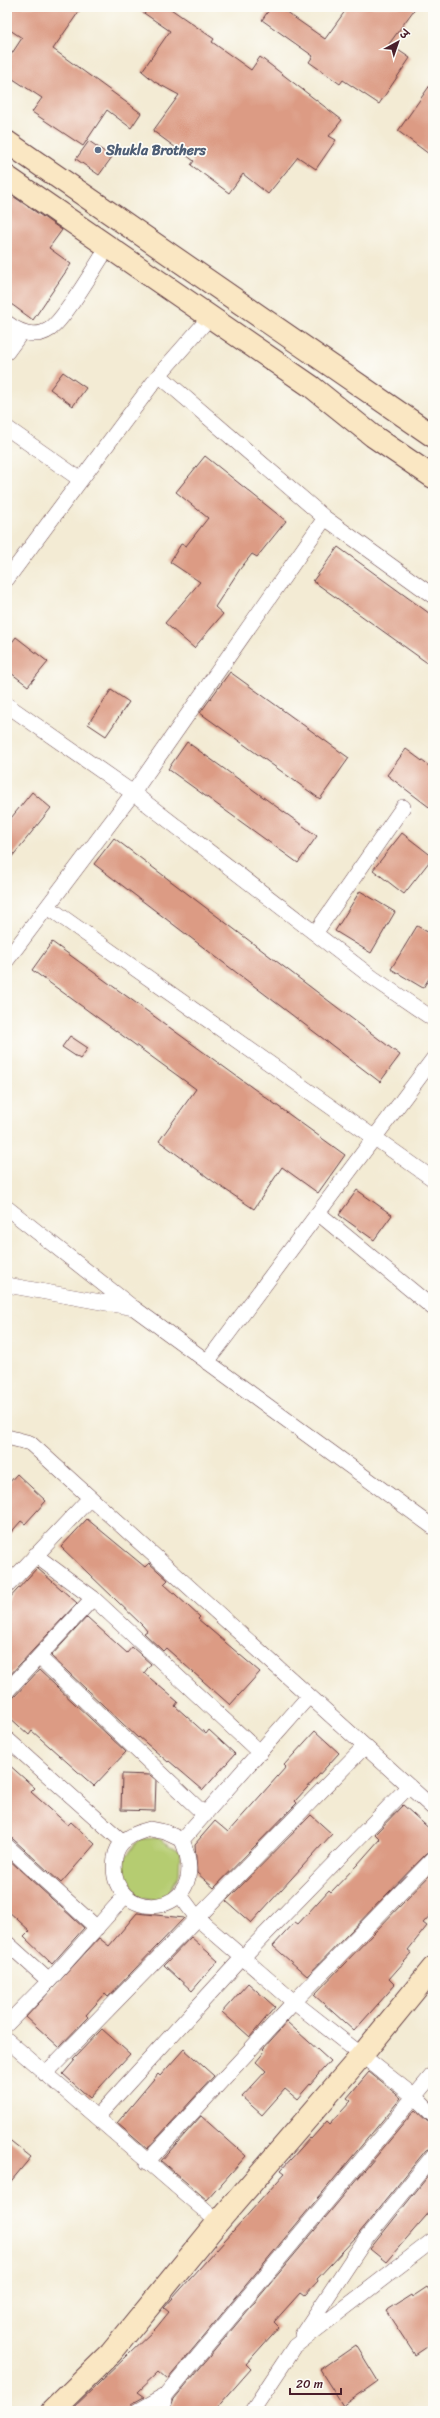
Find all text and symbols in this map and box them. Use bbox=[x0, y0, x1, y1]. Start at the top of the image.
north arrow bbox=[378, 22, 418, 62]
text: उ bbox=[394, 24, 414, 45]
place label: Shukla Brothers bbox=[105, 138, 207, 163]
marker: Shukla Brothers bbox=[93, 145, 103, 155]
scale bar bbox=[290, 2370, 341, 2396]
text: 20 m bbox=[296, 2373, 323, 2395]

